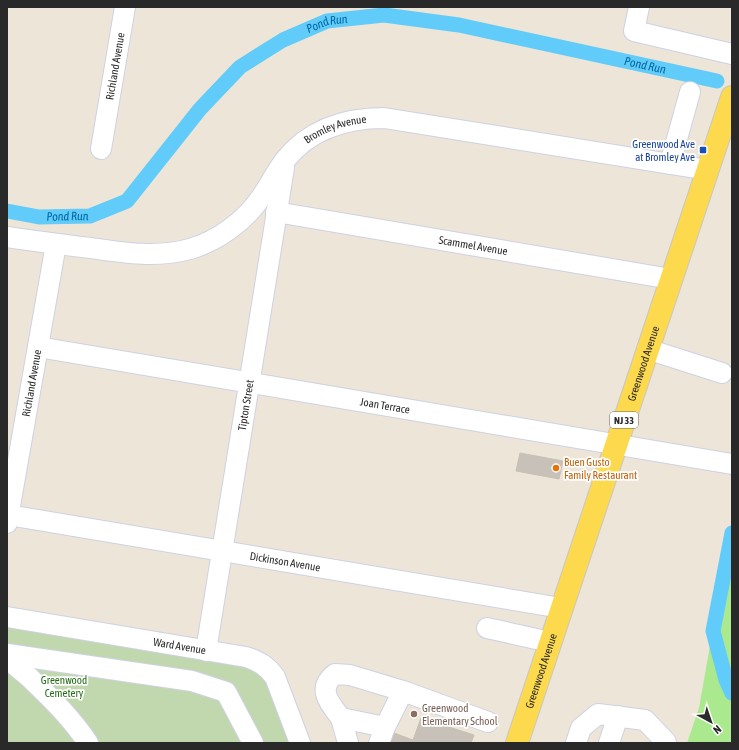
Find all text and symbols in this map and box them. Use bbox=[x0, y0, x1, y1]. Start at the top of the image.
water label: Pond Run bbox=[304, 12, 348, 36]
street label: Richland Avenue bbox=[103, 32, 127, 101]
water label: Pond Run bbox=[623, 54, 667, 77]
street label: Bromley Avenue bbox=[302, 113, 367, 146]
place label: Greenwood Ave at Bromley Ave bbox=[632, 138, 695, 163]
marker: Greenwood Ave at Bromley Ave bbox=[698, 145, 708, 155]
water label: Pond Run bbox=[46, 209, 89, 224]
street label: Scammel Avenue bbox=[438, 234, 509, 257]
street label: Greenwood Avenue bbox=[625, 324, 661, 403]
street label: Richland Avenue bbox=[20, 349, 43, 418]
street label: Tipton Street bbox=[236, 379, 256, 432]
street label: Joan Terrace bbox=[359, 395, 411, 416]
road number: NJ 33 bbox=[610, 412, 638, 428]
place label: Buen Gusto Family Restaurant bbox=[564, 456, 637, 481]
marker: Buen Gusto Family Restaurant bbox=[551, 463, 561, 473]
street label: Dickinson Avenue bbox=[249, 550, 321, 573]
street label: Greenwood Avenue bbox=[523, 632, 559, 710]
street label: Ward Avenue bbox=[152, 636, 207, 656]
park label: Greenwood Cemetery bbox=[41, 674, 87, 699]
place label: Greenwood Elementary School bbox=[422, 702, 498, 727]
north arrow bbox=[691, 702, 731, 742]
marker: Greenwood Elementary School bbox=[409, 709, 419, 719]
text: N bbox=[711, 723, 724, 736]

